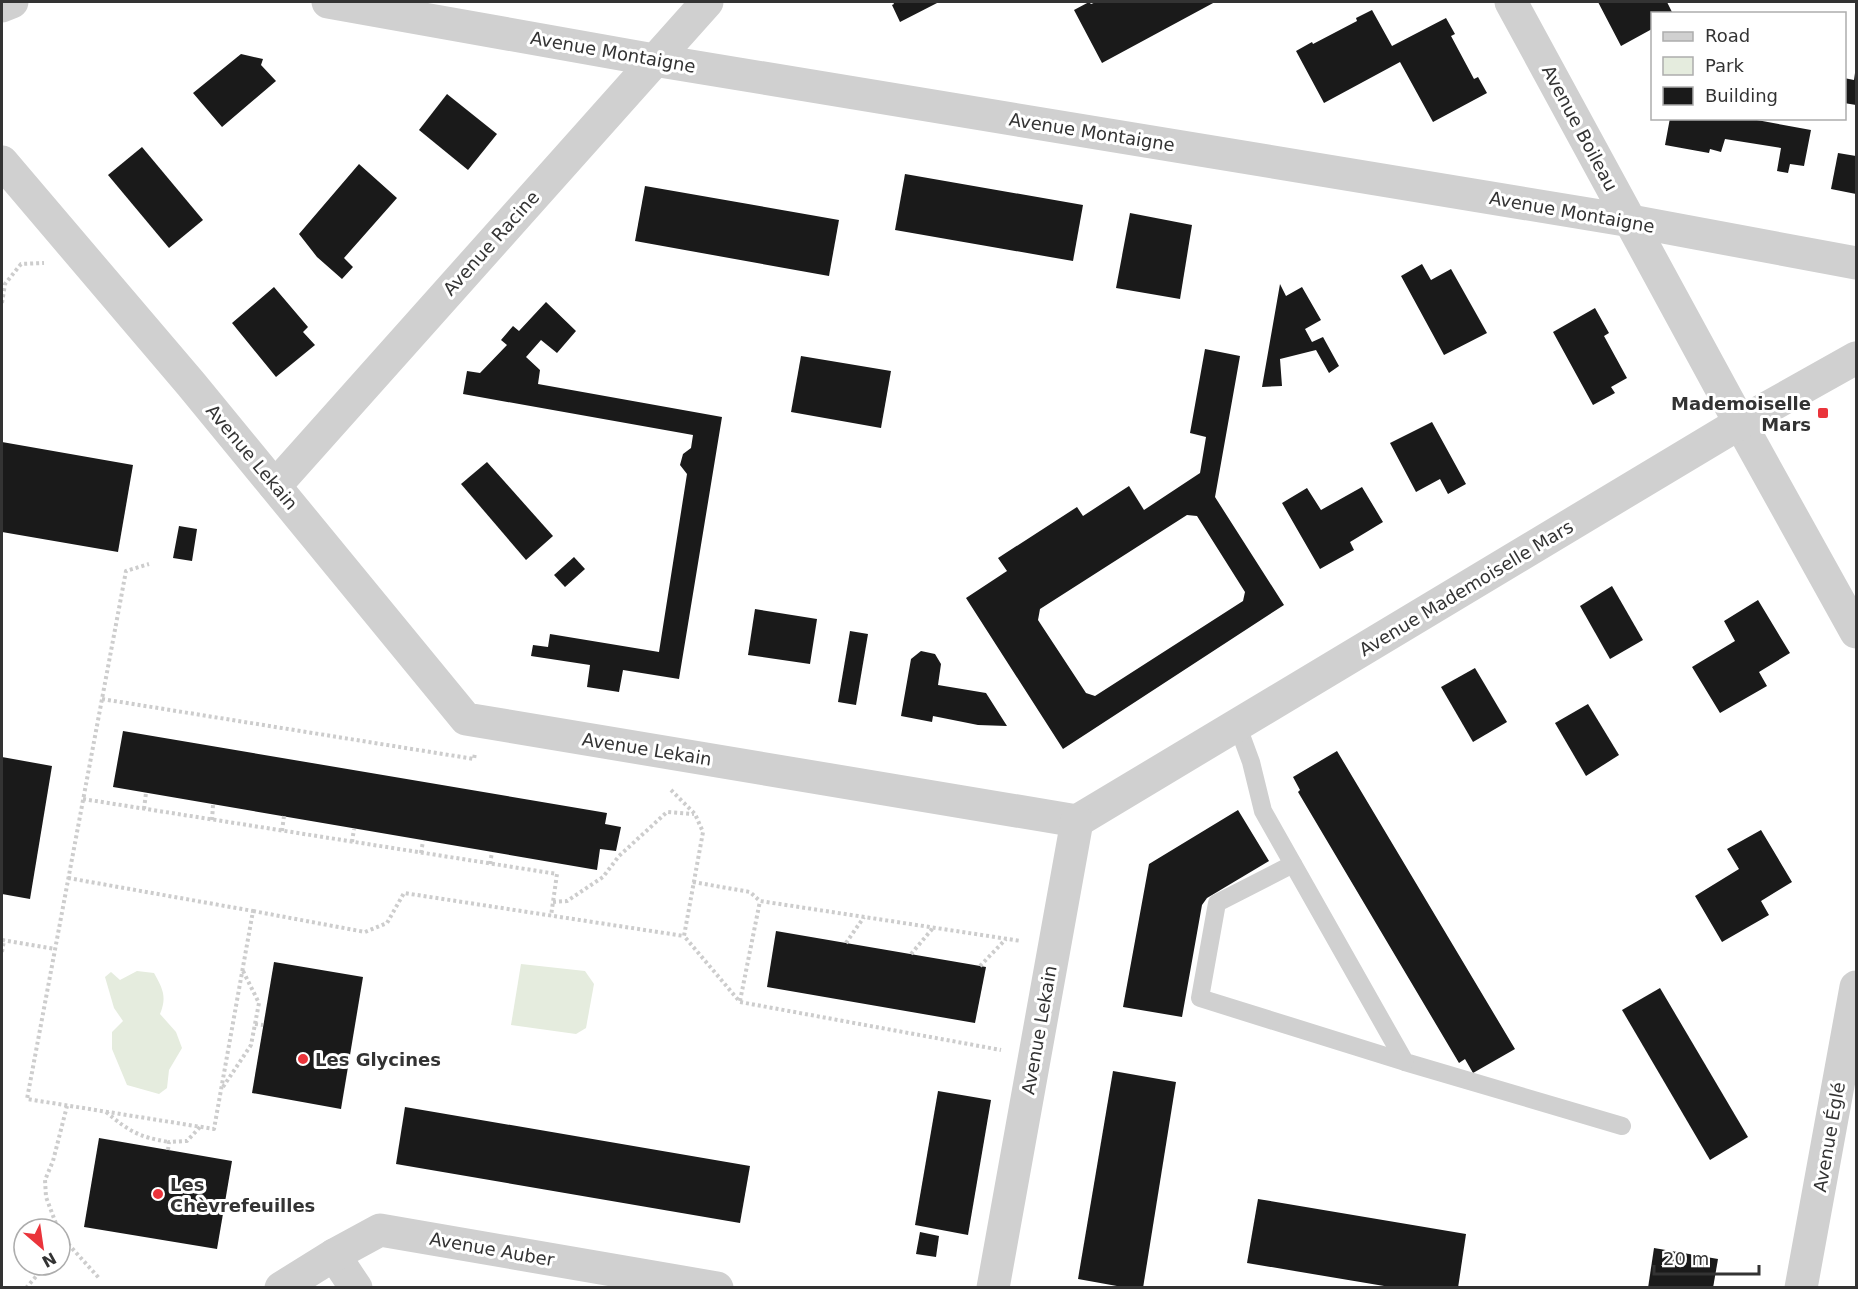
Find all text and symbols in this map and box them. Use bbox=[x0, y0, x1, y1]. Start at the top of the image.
legend bbox=[1651, 12, 1846, 120]
text: Road bbox=[1705, 25, 1750, 46]
street label: Avenue Montaigne bbox=[529, 27, 697, 77]
text: Park bbox=[1705, 55, 1744, 76]
street label: Avenue Boileau bbox=[1538, 61, 1622, 195]
text: Building bbox=[1705, 85, 1778, 106]
street label: Avenue Montaigne bbox=[1008, 109, 1176, 155]
street label: Avenue Racine bbox=[439, 187, 543, 299]
street label: Avenue Montaigne bbox=[1488, 187, 1656, 237]
place label: Mademoiselle Mars bbox=[1671, 393, 1811, 435]
street label: Avenue Lekain bbox=[202, 400, 302, 514]
marker: Mademoiselle Mars bbox=[1816, 406, 1830, 420]
street label: Avenue Mademoiselle Mars bbox=[1355, 516, 1577, 660]
street label: Avenue Lekain bbox=[581, 728, 713, 770]
street label: Avenue Lekain bbox=[1017, 964, 1061, 1096]
place label: Les Glycines bbox=[315, 1049, 441, 1070]
marker: Les Glycines bbox=[296, 1052, 310, 1066]
street label: Avenue Églé bbox=[1809, 1080, 1849, 1194]
place label: Les Chèvrefeuilles bbox=[170, 1174, 315, 1216]
marker: Les Chèvrefeuilles bbox=[151, 1187, 165, 1201]
north arrow bbox=[12, 1217, 72, 1277]
street label: Avenue Auber bbox=[428, 1228, 557, 1270]
scale bar bbox=[1654, 1238, 1759, 1276]
text: N bbox=[39, 1248, 59, 1271]
text: 20 m bbox=[1663, 1248, 1709, 1269]

